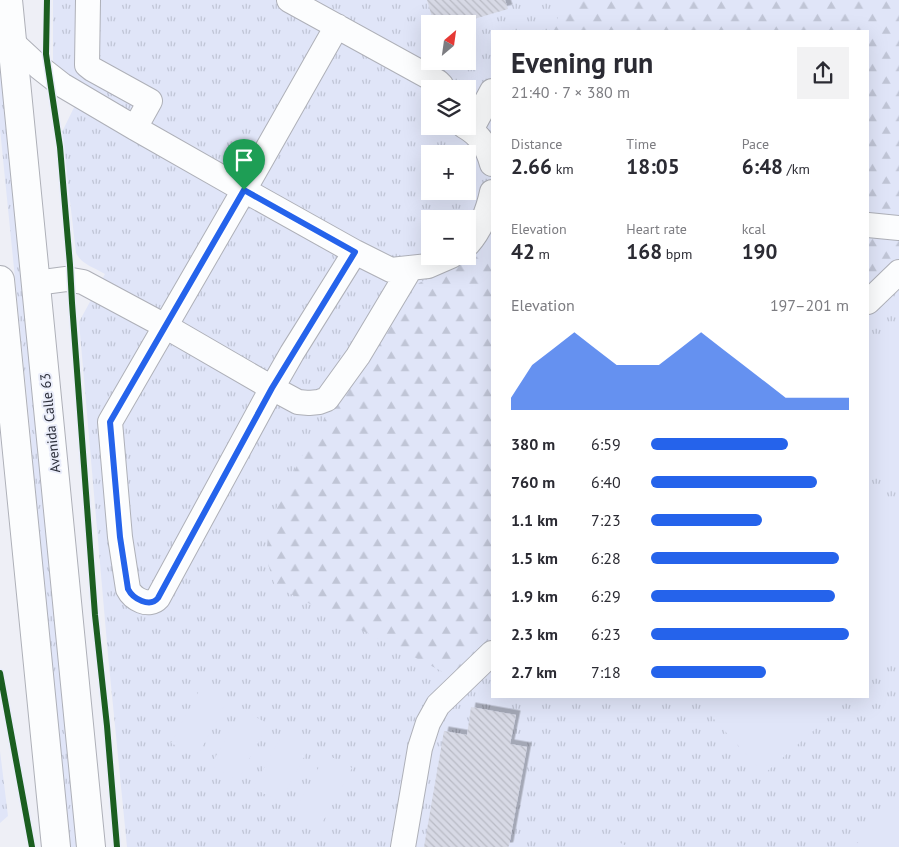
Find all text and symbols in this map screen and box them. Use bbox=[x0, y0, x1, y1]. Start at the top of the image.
north arrow bbox=[421, 15, 476, 70]
map controls bbox=[421, 15, 476, 265]
text: Evening run bbox=[511, 44, 653, 81]
button: share bbox=[797, 47, 849, 99]
button: layers bbox=[421, 80, 476, 135]
text: 21:40 · 7 × 380 m bbox=[511, 82, 630, 102]
text: Distance bbox=[511, 135, 562, 153]
text: Time bbox=[626, 135, 656, 153]
text: Pace bbox=[742, 135, 769, 153]
pin bbox=[223, 139, 265, 190]
button: + bbox=[421, 145, 476, 200]
icon: arrive bbox=[230, 146, 258, 174]
text: 2.66 bbox=[511, 153, 552, 180]
text: 18:05 bbox=[626, 153, 680, 180]
text: 6:48 bbox=[742, 153, 783, 180]
text: km bbox=[552, 160, 574, 178]
text: /km bbox=[783, 160, 810, 178]
button: − bbox=[421, 210, 476, 265]
text: Elevation bbox=[511, 220, 567, 238]
text: Heart rate bbox=[626, 220, 687, 238]
text: kcal bbox=[742, 220, 766, 238]
text: 42 bbox=[511, 238, 535, 265]
text: 168 bbox=[626, 238, 662, 265]
text: 190 bbox=[742, 238, 777, 265]
text: m bbox=[535, 245, 550, 263]
text: bpm bbox=[662, 245, 692, 263]
text: Elevation bbox=[511, 295, 575, 315]
text: 197–201 m bbox=[770, 295, 849, 315]
street label: Avenida Calle 63 bbox=[36, 372, 64, 474]
text: 380 m bbox=[511, 434, 555, 454]
text: 6:59 bbox=[591, 434, 621, 454]
text: 760 m bbox=[511, 472, 555, 492]
text: 6:40 bbox=[591, 472, 621, 492]
text: 1.1 km bbox=[511, 510, 558, 530]
text: 7:23 bbox=[591, 510, 621, 530]
text: 1.5 km bbox=[511, 548, 558, 568]
text: 6:28 bbox=[591, 548, 621, 568]
text: 1.9 km bbox=[511, 586, 558, 606]
text: 6:29 bbox=[591, 586, 621, 606]
text: 2.3 km bbox=[511, 624, 558, 644]
text: 6:23 bbox=[591, 624, 621, 644]
text: 2.7 km bbox=[511, 662, 557, 682]
text: 7:18 bbox=[591, 662, 621, 682]

